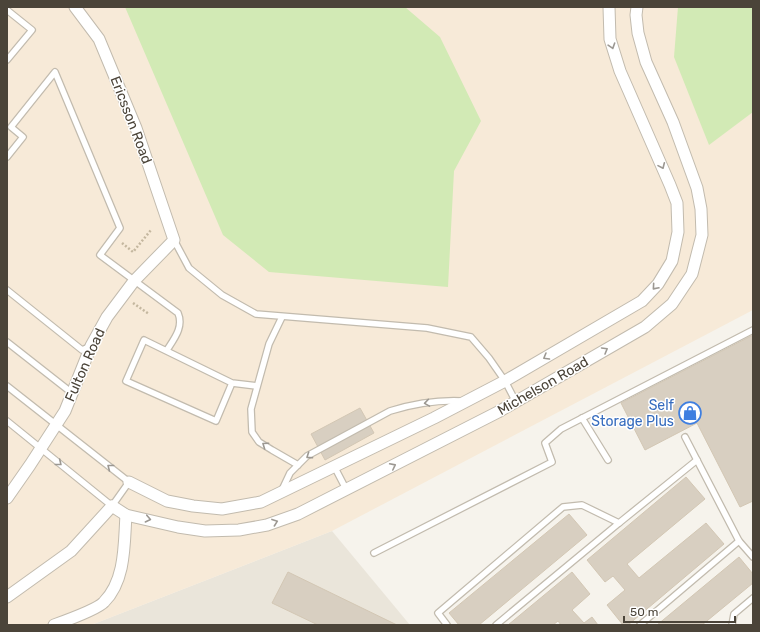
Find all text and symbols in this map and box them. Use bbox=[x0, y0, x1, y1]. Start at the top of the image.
one-way arrow bbox=[607, 42, 616, 49]
street label: Ericsson Road bbox=[107, 74, 155, 166]
one-way arrow bbox=[657, 162, 665, 169]
one-way arrow bbox=[652, 282, 660, 290]
street label: Fulton Road bbox=[61, 326, 109, 404]
one-way arrow bbox=[601, 348, 608, 355]
one-way arrow bbox=[543, 352, 550, 359]
street label: Michelson Road bbox=[494, 353, 592, 419]
place label: Self Storage Plus bbox=[591, 397, 675, 430]
one-way arrow bbox=[423, 398, 430, 407]
shop icon: Self Storage Plus bbox=[677, 400, 703, 426]
one-way arrow bbox=[262, 443, 269, 450]
one-way arrow bbox=[306, 451, 313, 459]
one-way arrow bbox=[55, 458, 62, 465]
one-way arrow bbox=[388, 463, 396, 471]
one-way arrow bbox=[107, 465, 114, 472]
one-way arrow bbox=[144, 515, 151, 523]
one-way arrow bbox=[272, 518, 279, 527]
scale bar bbox=[624, 598, 735, 624]
text: 50 m bbox=[630, 605, 658, 619]

